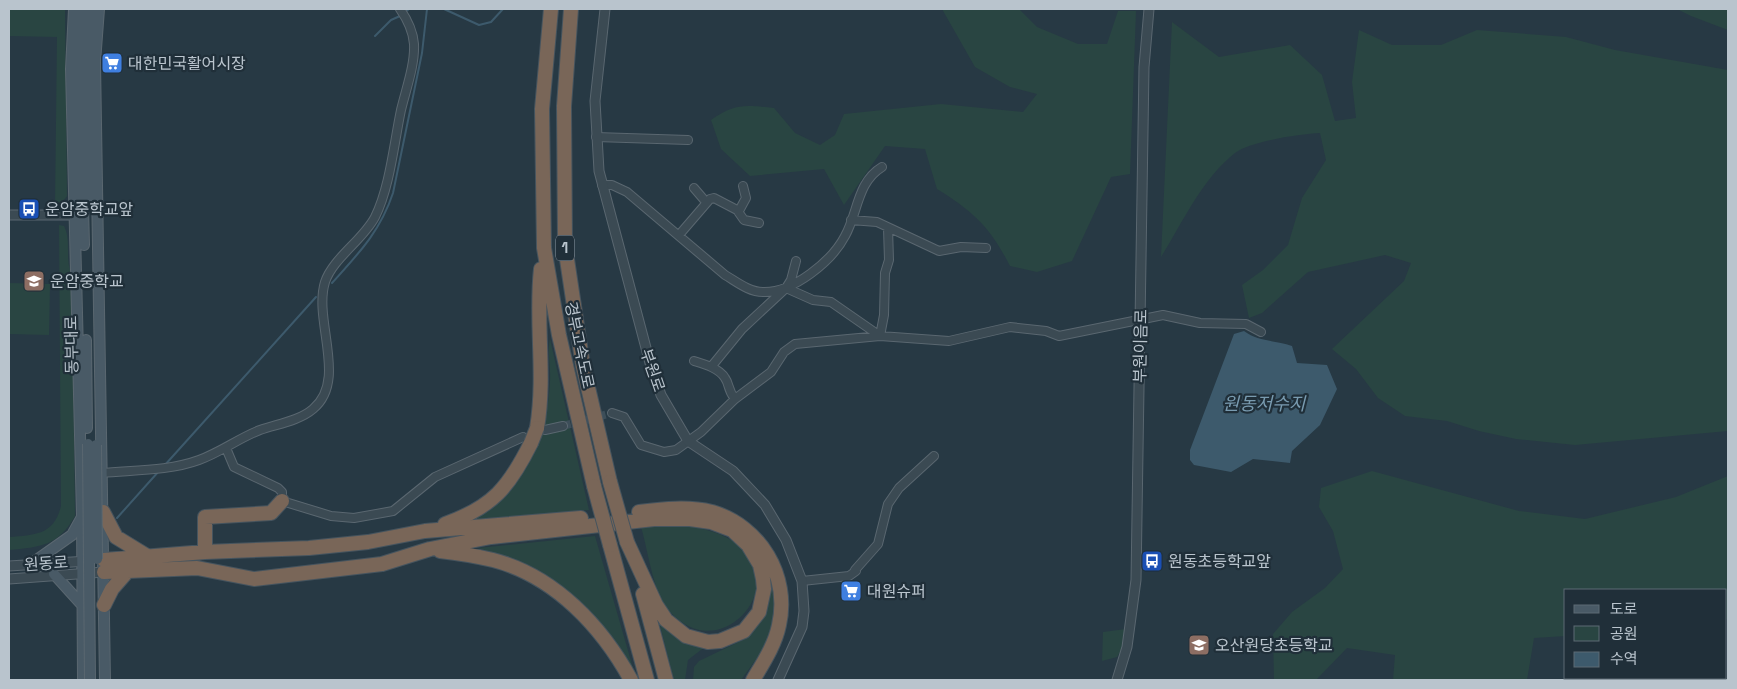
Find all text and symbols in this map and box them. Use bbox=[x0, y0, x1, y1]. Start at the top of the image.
supermarket icon: 대한민국활어시장 bbox=[100, 51, 124, 75]
place label: 대한민국활어시장 bbox=[128, 53, 246, 74]
bus stop icon: 운암중학교앞 bbox=[17, 197, 41, 221]
place label: 운암중학교앞 bbox=[45, 199, 134, 220]
road number: 1 bbox=[556, 236, 574, 260]
school or university icon: 운암중학교 bbox=[22, 269, 46, 293]
place label: 운암중학교 bbox=[50, 271, 124, 292]
street label: 경부고속도로 bbox=[560, 300, 599, 391]
street label: 부원이음로 bbox=[1129, 309, 1152, 383]
street label: 동부대로 bbox=[60, 315, 83, 375]
street label: 부원로 bbox=[635, 346, 670, 395]
water label: 원동저수지 bbox=[1223, 392, 1307, 415]
bus stop icon: 원동초등학교앞 bbox=[1140, 549, 1164, 573]
street label: 원동로 bbox=[23, 551, 69, 576]
place label: 원동초등학교앞 bbox=[1168, 551, 1271, 572]
supermarket icon: 대원슈퍼 bbox=[839, 579, 863, 603]
place label: 대원슈퍼 bbox=[867, 581, 926, 602]
legend bbox=[1564, 589, 1727, 679]
text: 도로 bbox=[1610, 599, 1638, 618]
text: 공원 bbox=[1610, 624, 1638, 643]
school or university icon: 오산원당초등학교 bbox=[1187, 633, 1211, 657]
place label: 오산원당초등학교 bbox=[1215, 635, 1333, 656]
text: 수역 bbox=[1610, 649, 1638, 668]

